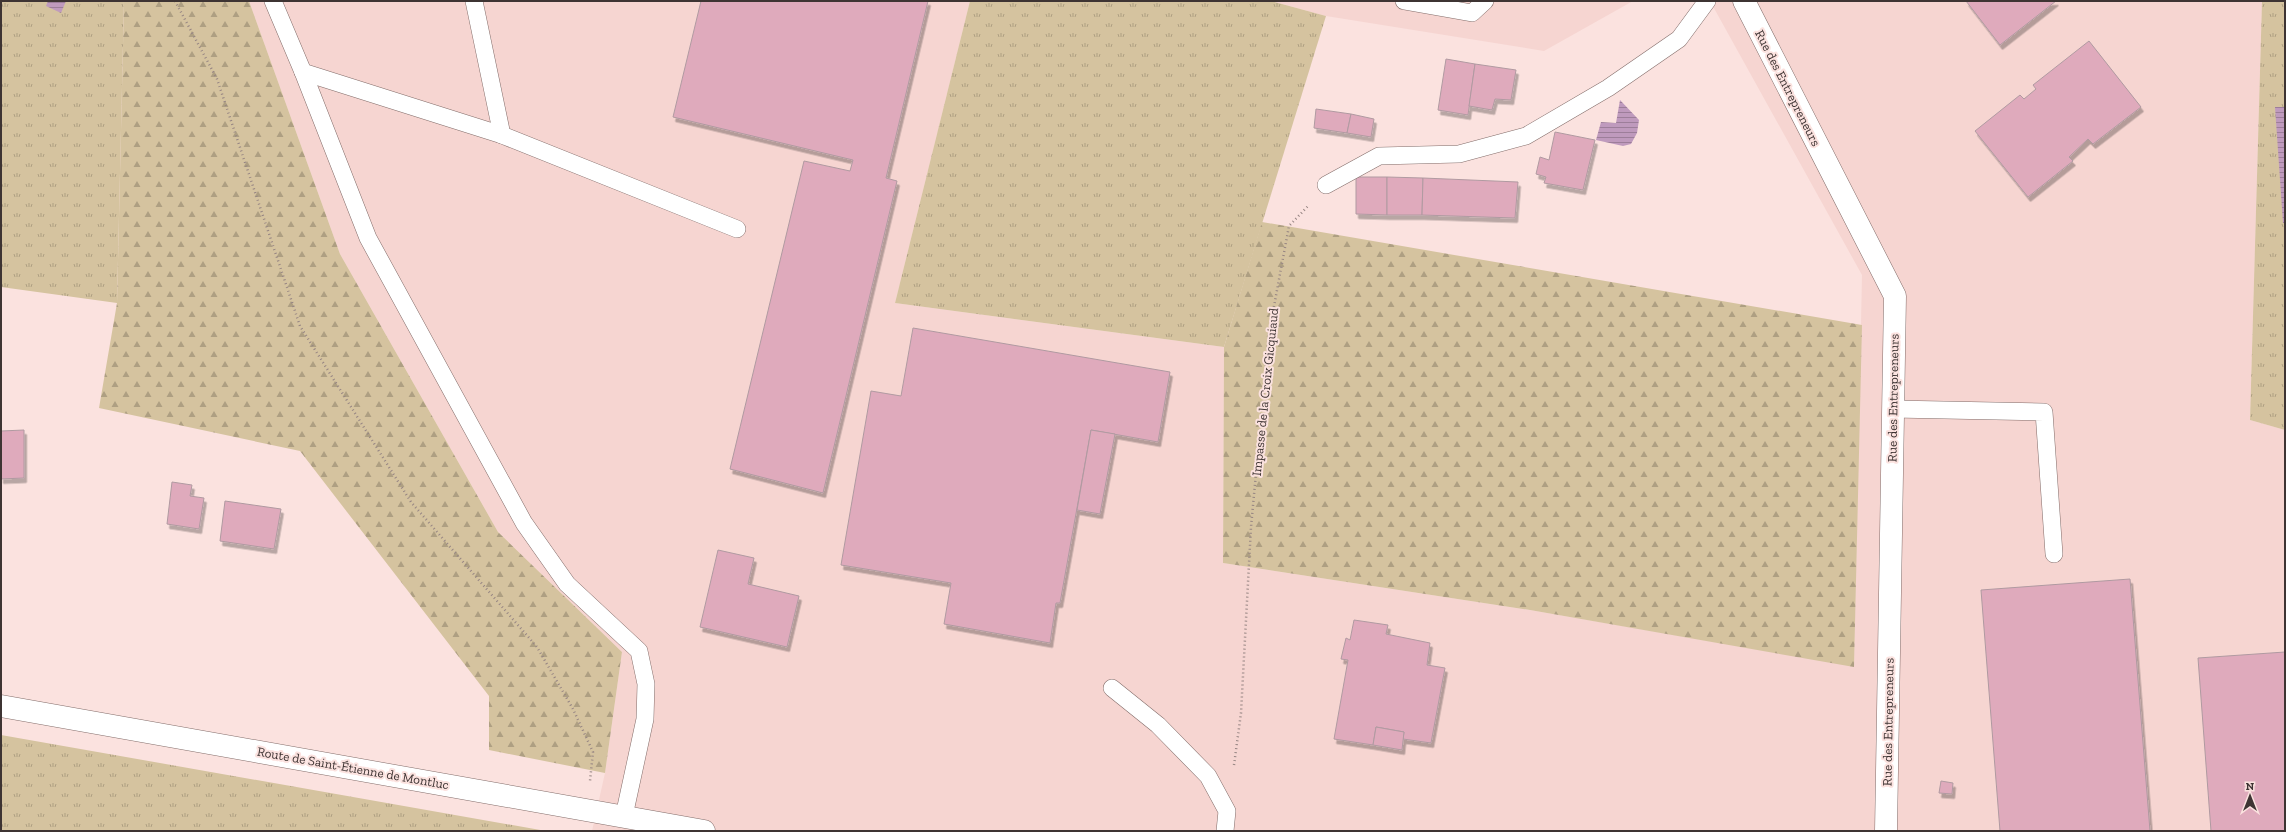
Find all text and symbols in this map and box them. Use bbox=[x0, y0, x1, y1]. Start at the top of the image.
street label: Rue des Entrepreneurs bbox=[1752, 27, 1824, 149]
street label: Impasse de la Croix Gicquiaud bbox=[1249, 307, 1281, 477]
street label: Rue des Entrepreneurs bbox=[1884, 333, 1902, 462]
street label: Rue des Entrepreneurs bbox=[1879, 657, 1897, 786]
street label: Route de Saint-Étienne de Montluc bbox=[256, 744, 450, 792]
north arrow bbox=[2230, 776, 2270, 816]
text: N bbox=[2246, 780, 2255, 793]

